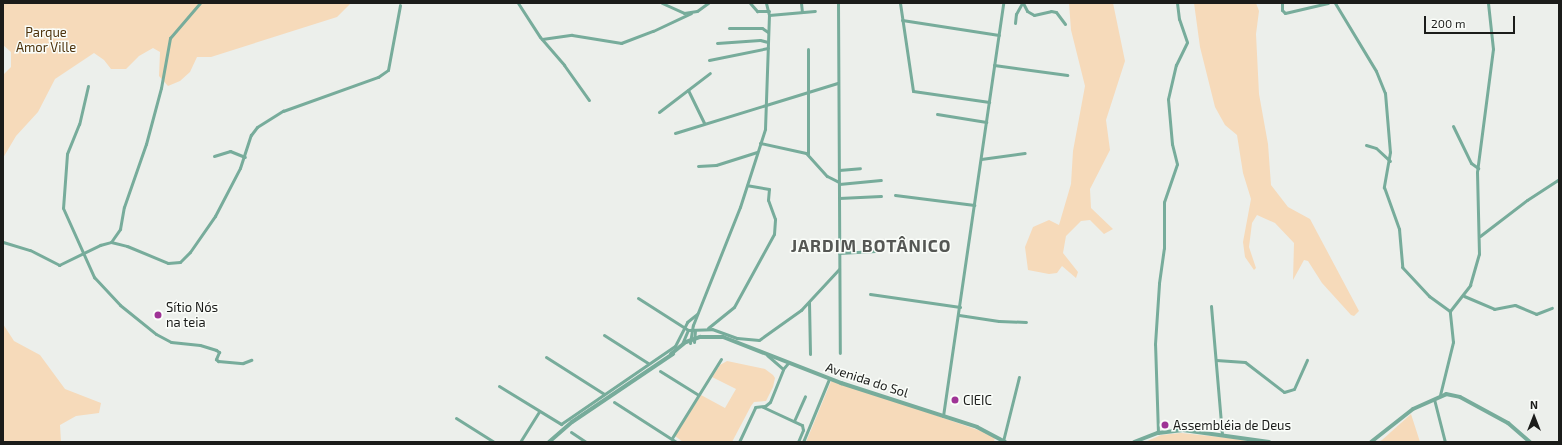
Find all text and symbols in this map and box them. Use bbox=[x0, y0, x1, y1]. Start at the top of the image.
scale bar bbox=[1426, 8, 1517, 34]
text: 200 m bbox=[1431, 16, 1465, 30]
park label: Parque Amor Ville bbox=[16, 25, 76, 56]
district label: JARDIM BOTÂNICO bbox=[791, 236, 951, 256]
place label: Sítio Nós na teia bbox=[166, 300, 218, 331]
marker: Sítio Nós na teia bbox=[153, 310, 163, 320]
street label: Avenida do Sol bbox=[824, 359, 910, 401]
place label: CIEIC bbox=[963, 392, 992, 408]
marker: CIEIC bbox=[950, 395, 960, 405]
north arrow bbox=[1514, 397, 1554, 437]
text: N bbox=[1530, 398, 1538, 411]
place label: Assembléia de Deus bbox=[1173, 417, 1291, 433]
marker: Assembléia de Deus bbox=[1160, 420, 1170, 430]

